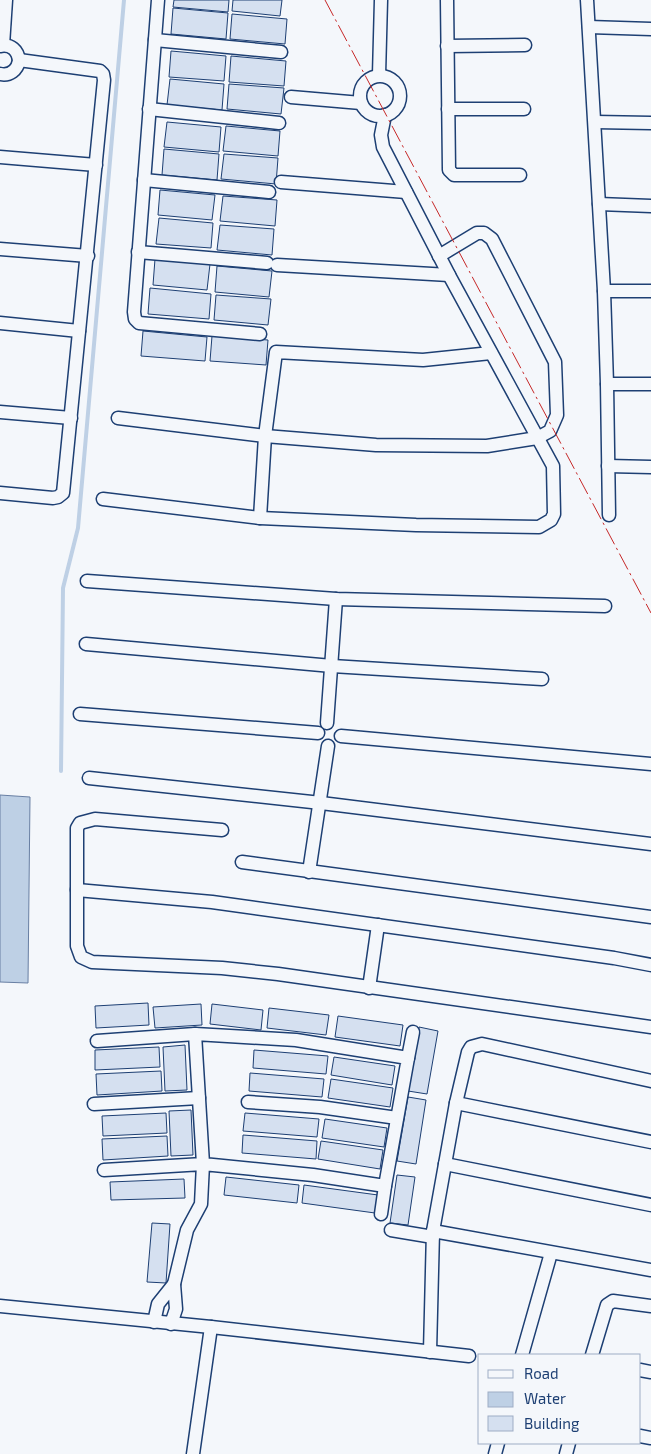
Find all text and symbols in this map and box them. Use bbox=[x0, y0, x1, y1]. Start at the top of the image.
legend bbox=[478, 1354, 641, 1444]
text: Road bbox=[524, 1364, 559, 1382]
text: Water bbox=[524, 1389, 566, 1407]
text: Building bbox=[524, 1414, 580, 1432]

